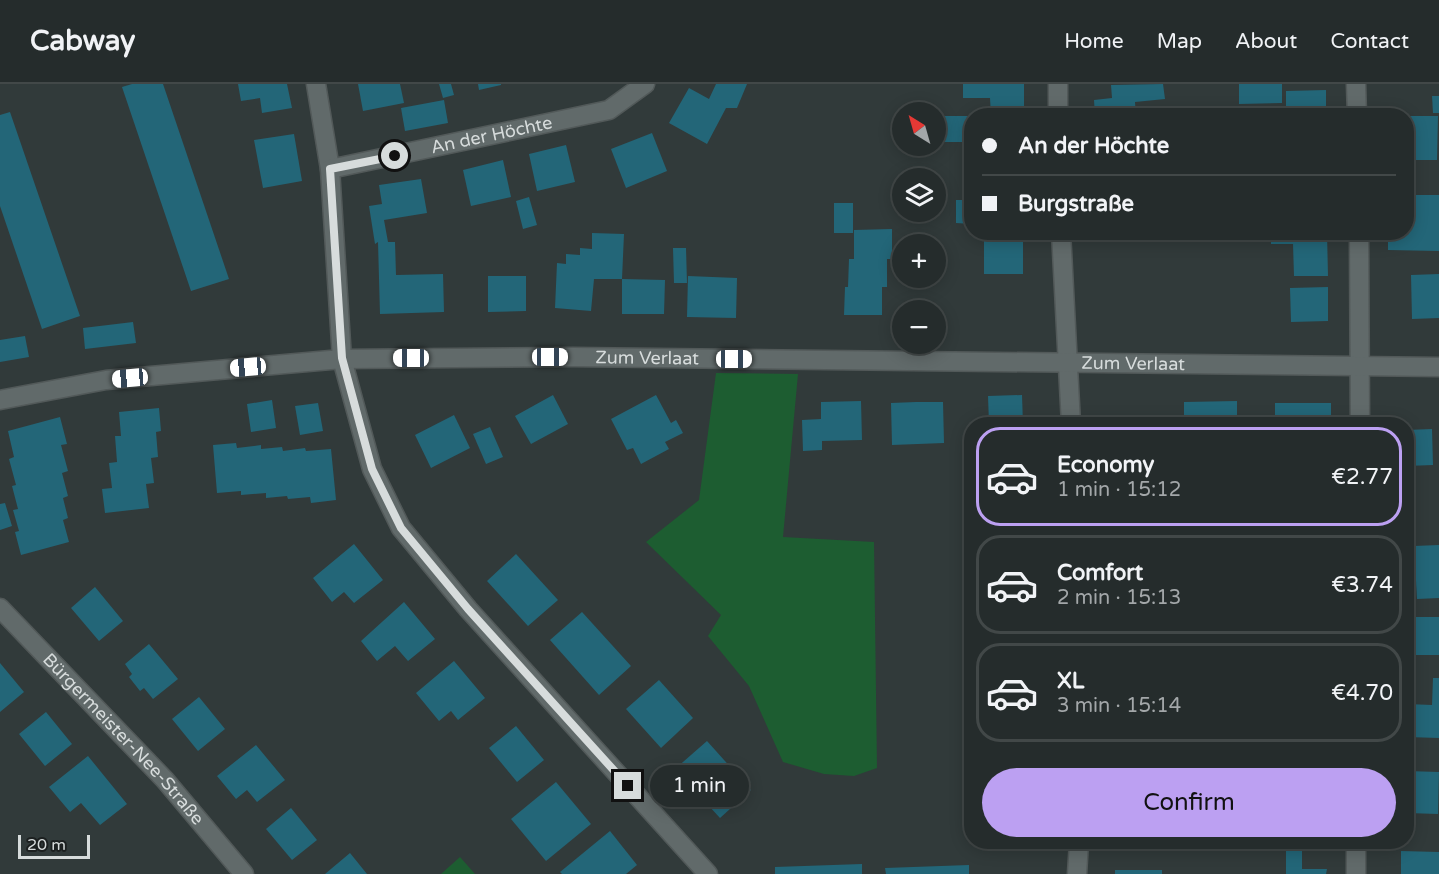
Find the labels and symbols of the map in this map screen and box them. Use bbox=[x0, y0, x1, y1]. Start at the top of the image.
north arrow bbox=[892, 102, 946, 156]
street label: An der Höchte bbox=[429, 111, 554, 158]
route start bbox=[381, 142, 408, 169]
street label: Zum Verlaat bbox=[595, 346, 699, 369]
car bbox=[532, 348, 568, 366]
car bbox=[393, 349, 429, 367]
car bbox=[716, 350, 752, 368]
street label: Zum Verlaat bbox=[1081, 352, 1185, 375]
car bbox=[229, 356, 267, 378]
car bbox=[111, 367, 149, 389]
street label: Bürgermeister-Nee-Straße bbox=[38, 648, 209, 829]
callout: 1 min bbox=[649, 765, 748, 807]
route end bbox=[614, 772, 641, 799]
scale bar bbox=[18, 832, 90, 860]

